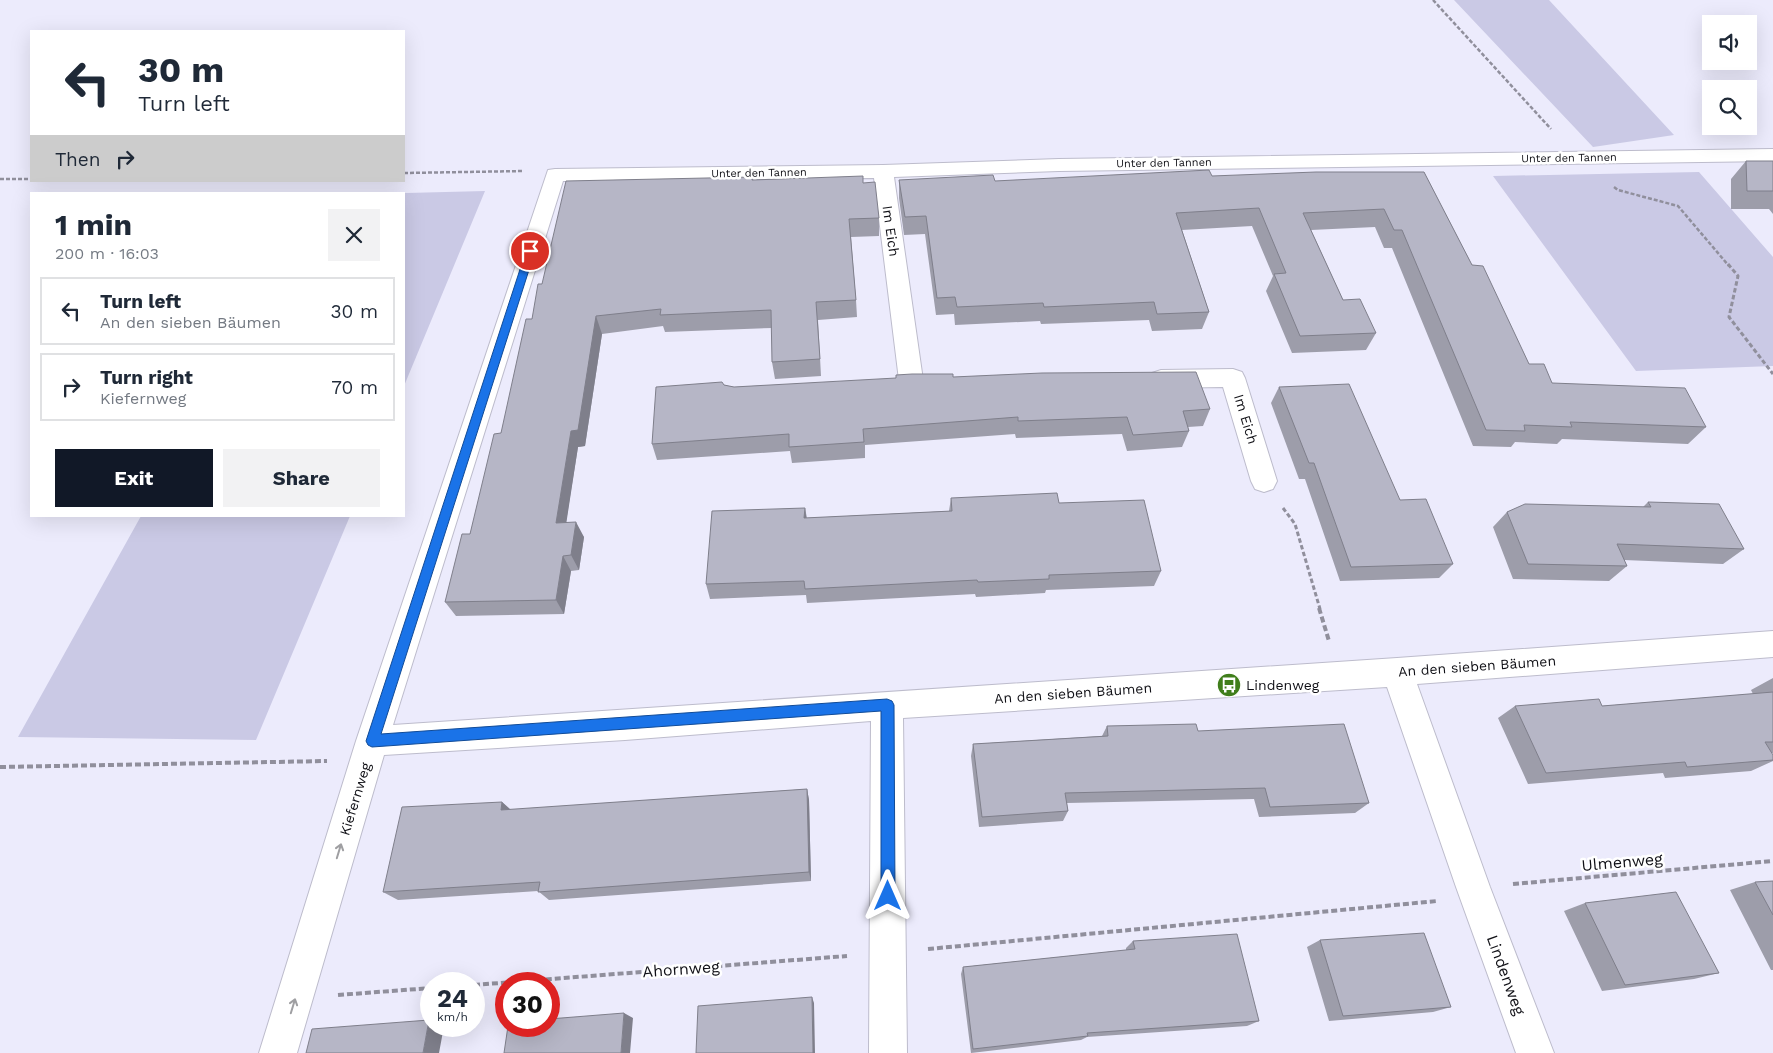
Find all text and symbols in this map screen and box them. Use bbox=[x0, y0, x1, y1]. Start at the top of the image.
map controls bbox=[1702, 15, 1757, 135]
button: sound bbox=[1702, 15, 1757, 70]
text: 30 m bbox=[138, 49, 224, 91]
icon: left bbox=[55, 50, 120, 115]
button: search bbox=[1702, 80, 1757, 135]
text: Turn left bbox=[138, 91, 230, 116]
icon: right bbox=[111, 145, 139, 173]
text: Then bbox=[55, 148, 101, 171]
street label: Unter den Tannen bbox=[1521, 151, 1617, 165]
street label: Unter den Tannen bbox=[1116, 156, 1212, 170]
street label: Unter den Tannen bbox=[711, 166, 807, 180]
street label: Im Eich bbox=[880, 204, 902, 258]
text: 1 min bbox=[55, 207, 132, 242]
button: close bbox=[328, 209, 380, 261]
pin bbox=[509, 230, 551, 272]
icon: arrive bbox=[516, 237, 544, 265]
text: 200 m · 16:03 bbox=[55, 244, 159, 263]
text: Turn left bbox=[100, 290, 181, 313]
icon: left bbox=[57, 297, 85, 325]
text: 30 m bbox=[331, 300, 378, 323]
text: An den sieben Bäumen bbox=[100, 313, 281, 332]
text: Turn right bbox=[100, 366, 193, 389]
icon: right bbox=[57, 373, 85, 401]
text: 70 m bbox=[331, 376, 378, 399]
text: Kiefernweg bbox=[100, 389, 186, 408]
street label: Im Eich bbox=[1231, 392, 1261, 446]
button: Exit bbox=[55, 449, 213, 507]
button: Share bbox=[223, 449, 380, 507]
street label: An den sieben Bäumen bbox=[1398, 653, 1556, 679]
bus stop icon: Lindenweg bbox=[1216, 672, 1242, 698]
place label: Lindenweg bbox=[1246, 677, 1320, 693]
street label: An den sieben Bäumen bbox=[994, 680, 1152, 706]
street label: Kiefernweg bbox=[336, 760, 374, 837]
one-way arrow bbox=[335, 843, 345, 859]
street label: Ulmenweg bbox=[1581, 849, 1664, 875]
position arrow bbox=[861, 869, 913, 921]
street label: Lindenweg bbox=[1483, 932, 1529, 1018]
street label: Ahornweg bbox=[642, 957, 721, 981]
speed limit sign: 30 bbox=[495, 972, 560, 1037]
text: 24 bbox=[437, 984, 468, 1013]
one-way arrow bbox=[288, 999, 298, 1015]
text: km/h bbox=[437, 1010, 468, 1024]

